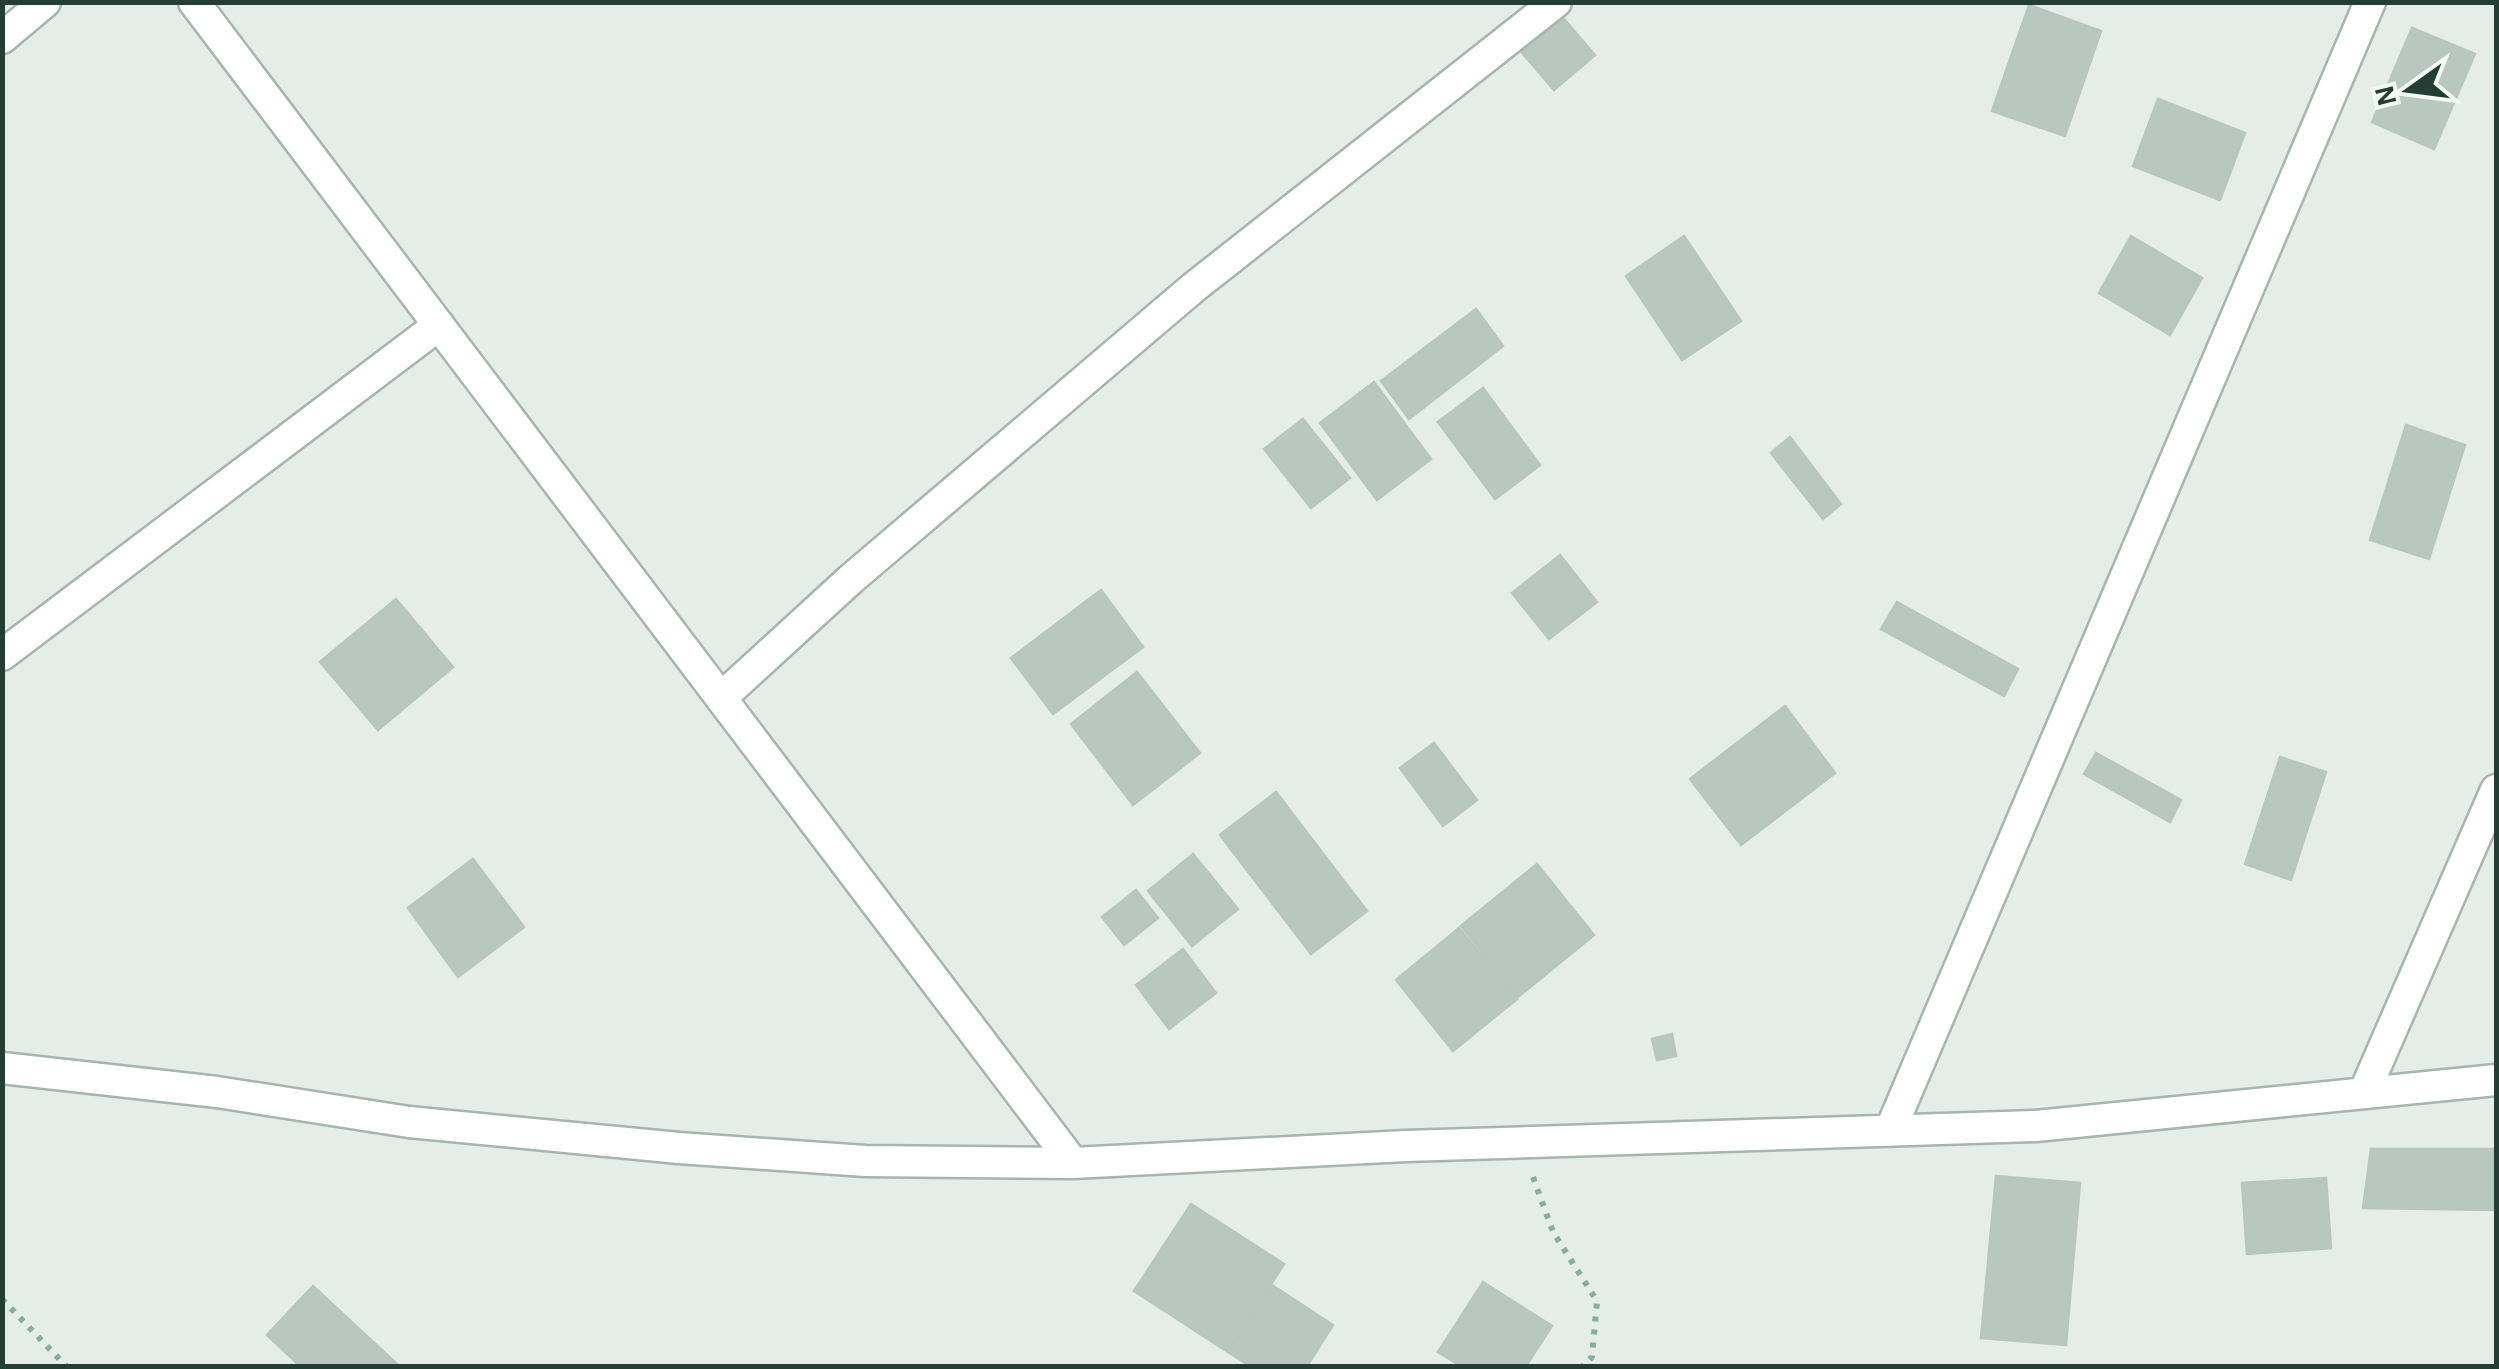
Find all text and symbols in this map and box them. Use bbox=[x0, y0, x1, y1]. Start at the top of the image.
north arrow bbox=[2359, 40, 2459, 140]
text: N bbox=[2371, 83, 2403, 108]

